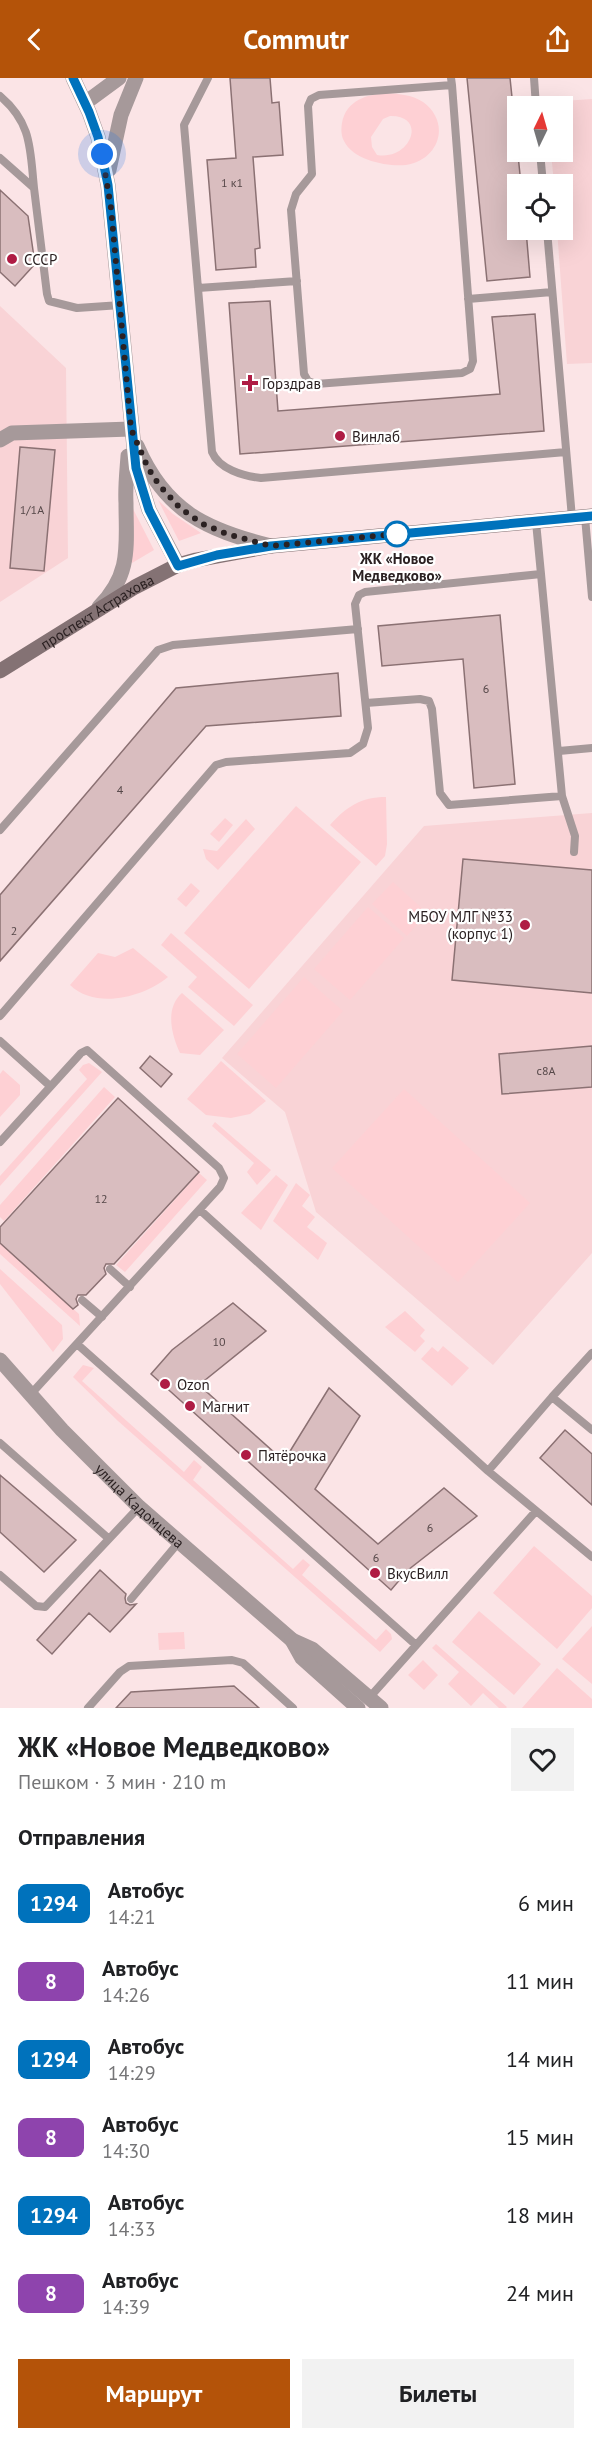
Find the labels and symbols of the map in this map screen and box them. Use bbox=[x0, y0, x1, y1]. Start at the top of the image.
north arrow bbox=[507, 96, 573, 162]
your location bbox=[87, 139, 117, 169]
house number: 1 к1 bbox=[221, 175, 243, 190]
place label: СССР bbox=[24, 250, 57, 269]
marker: СССР bbox=[5, 252, 19, 266]
place label: Горздрав bbox=[262, 374, 321, 393]
marker: Горздрав bbox=[243, 376, 257, 390]
place label: Винлаб bbox=[352, 427, 400, 446]
marker: Винлаб bbox=[333, 429, 347, 443]
house number: 1/1А bbox=[20, 502, 44, 517]
marker: ЖК «Новое Медведково» bbox=[384, 521, 410, 547]
place label: ЖК «Новое Медведково» bbox=[352, 549, 442, 585]
street label: проспект Астрахова bbox=[37, 569, 157, 653]
house number: 6 bbox=[483, 681, 489, 696]
house number: 4 bbox=[117, 782, 124, 797]
place label: МБОУ МЛГ №33 (корпус 1) bbox=[408, 907, 513, 943]
marker: МБОУ МЛГ №33 (корпус 1) bbox=[518, 918, 532, 932]
house number: 2 bbox=[11, 923, 17, 938]
house number: с8А bbox=[537, 1063, 555, 1078]
house number: 12 bbox=[94, 1191, 108, 1206]
house number: 10 bbox=[212, 1334, 226, 1349]
place label: Ozon bbox=[177, 1375, 210, 1394]
marker: Ozon bbox=[158, 1377, 172, 1391]
place label: Магнит bbox=[202, 1397, 249, 1416]
marker: Магнит bbox=[183, 1399, 197, 1413]
place label: Пятёрочка bbox=[258, 1446, 326, 1465]
marker: Пятёрочка bbox=[239, 1448, 253, 1462]
street label: улица Кадомцева bbox=[91, 1459, 189, 1552]
house number: 6 bbox=[427, 1520, 433, 1535]
house number: 6 bbox=[373, 1550, 379, 1565]
place label: ВкусВилл bbox=[387, 1564, 449, 1583]
marker: ВкусВилл bbox=[368, 1566, 382, 1580]

